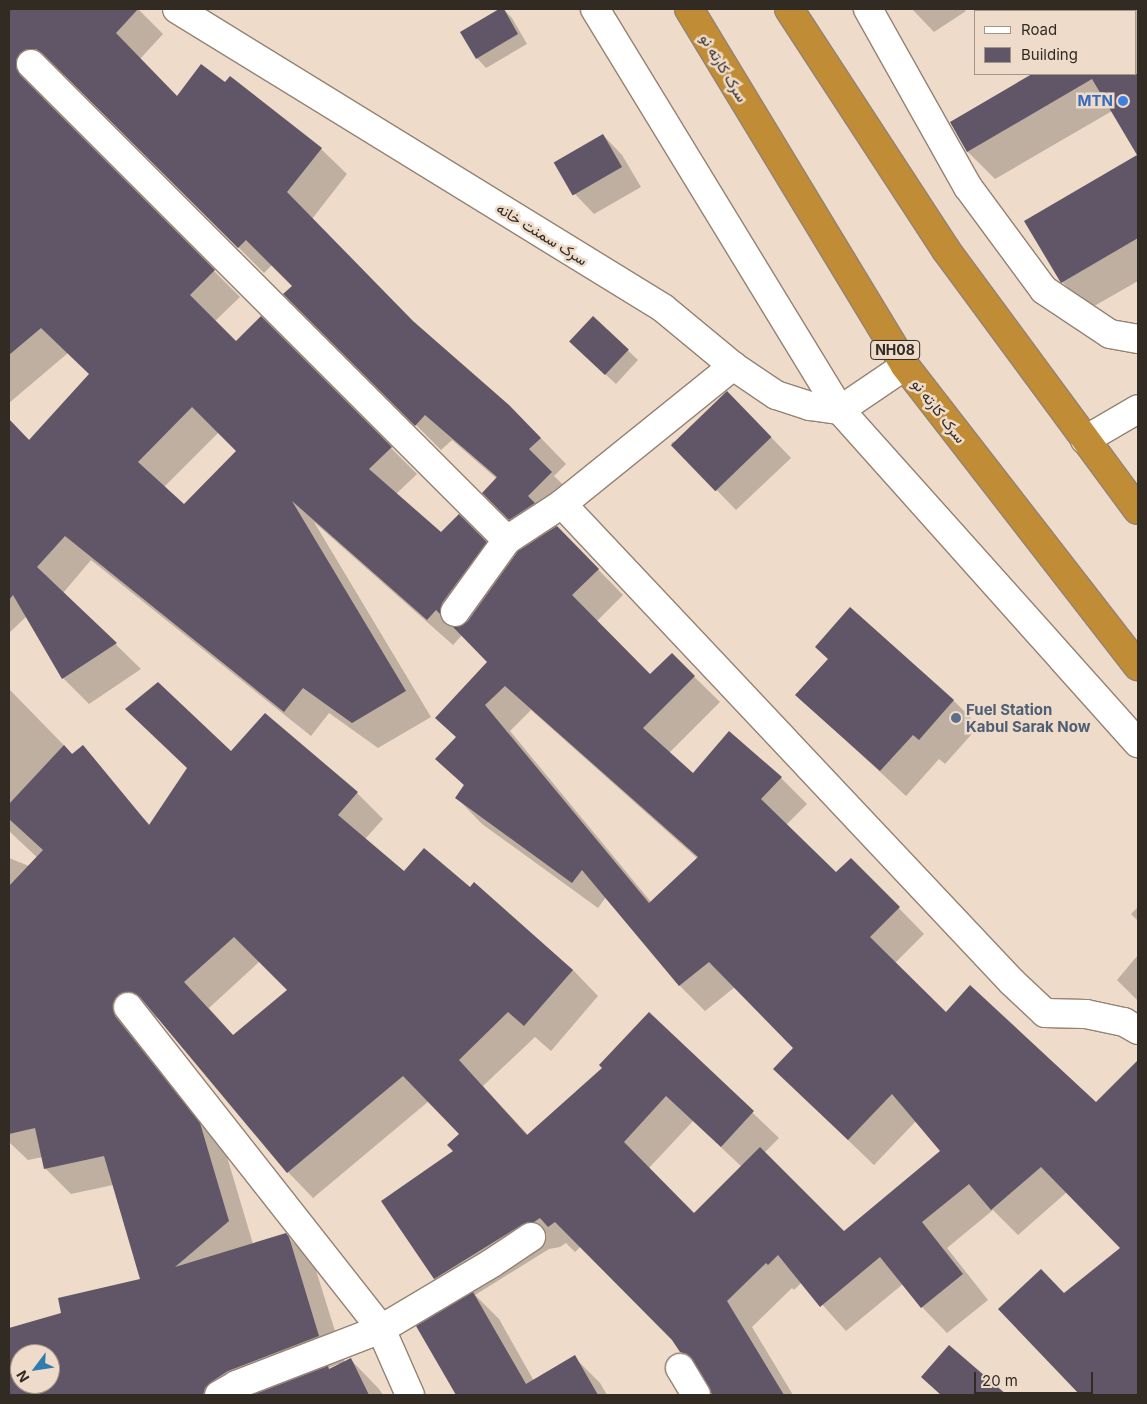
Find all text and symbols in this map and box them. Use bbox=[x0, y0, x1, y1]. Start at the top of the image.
legend bbox=[974, 10, 1137, 75]
text: Road bbox=[1021, 20, 1057, 39]
street label: سرک کارته نو bbox=[697, 31, 751, 105]
text: Building bbox=[1021, 45, 1078, 64]
place label: MTN bbox=[1078, 92, 1113, 110]
marker: MTN bbox=[1117, 95, 1129, 107]
street label: سرک سمنت خانه bbox=[493, 199, 591, 269]
road number: NH08 bbox=[870, 338, 920, 362]
street label: سرک کارته نو bbox=[908, 375, 970, 447]
place label: Fuel Station Kabul Sarak Now bbox=[966, 700, 1090, 735]
marker: Fuel Station Kabul Sarak Now bbox=[950, 712, 962, 724]
north arrow bbox=[10, 1344, 60, 1394]
scale bar bbox=[977, 1362, 1096, 1394]
text: N bbox=[13, 1368, 33, 1385]
text: 20 m bbox=[982, 1371, 1018, 1390]

